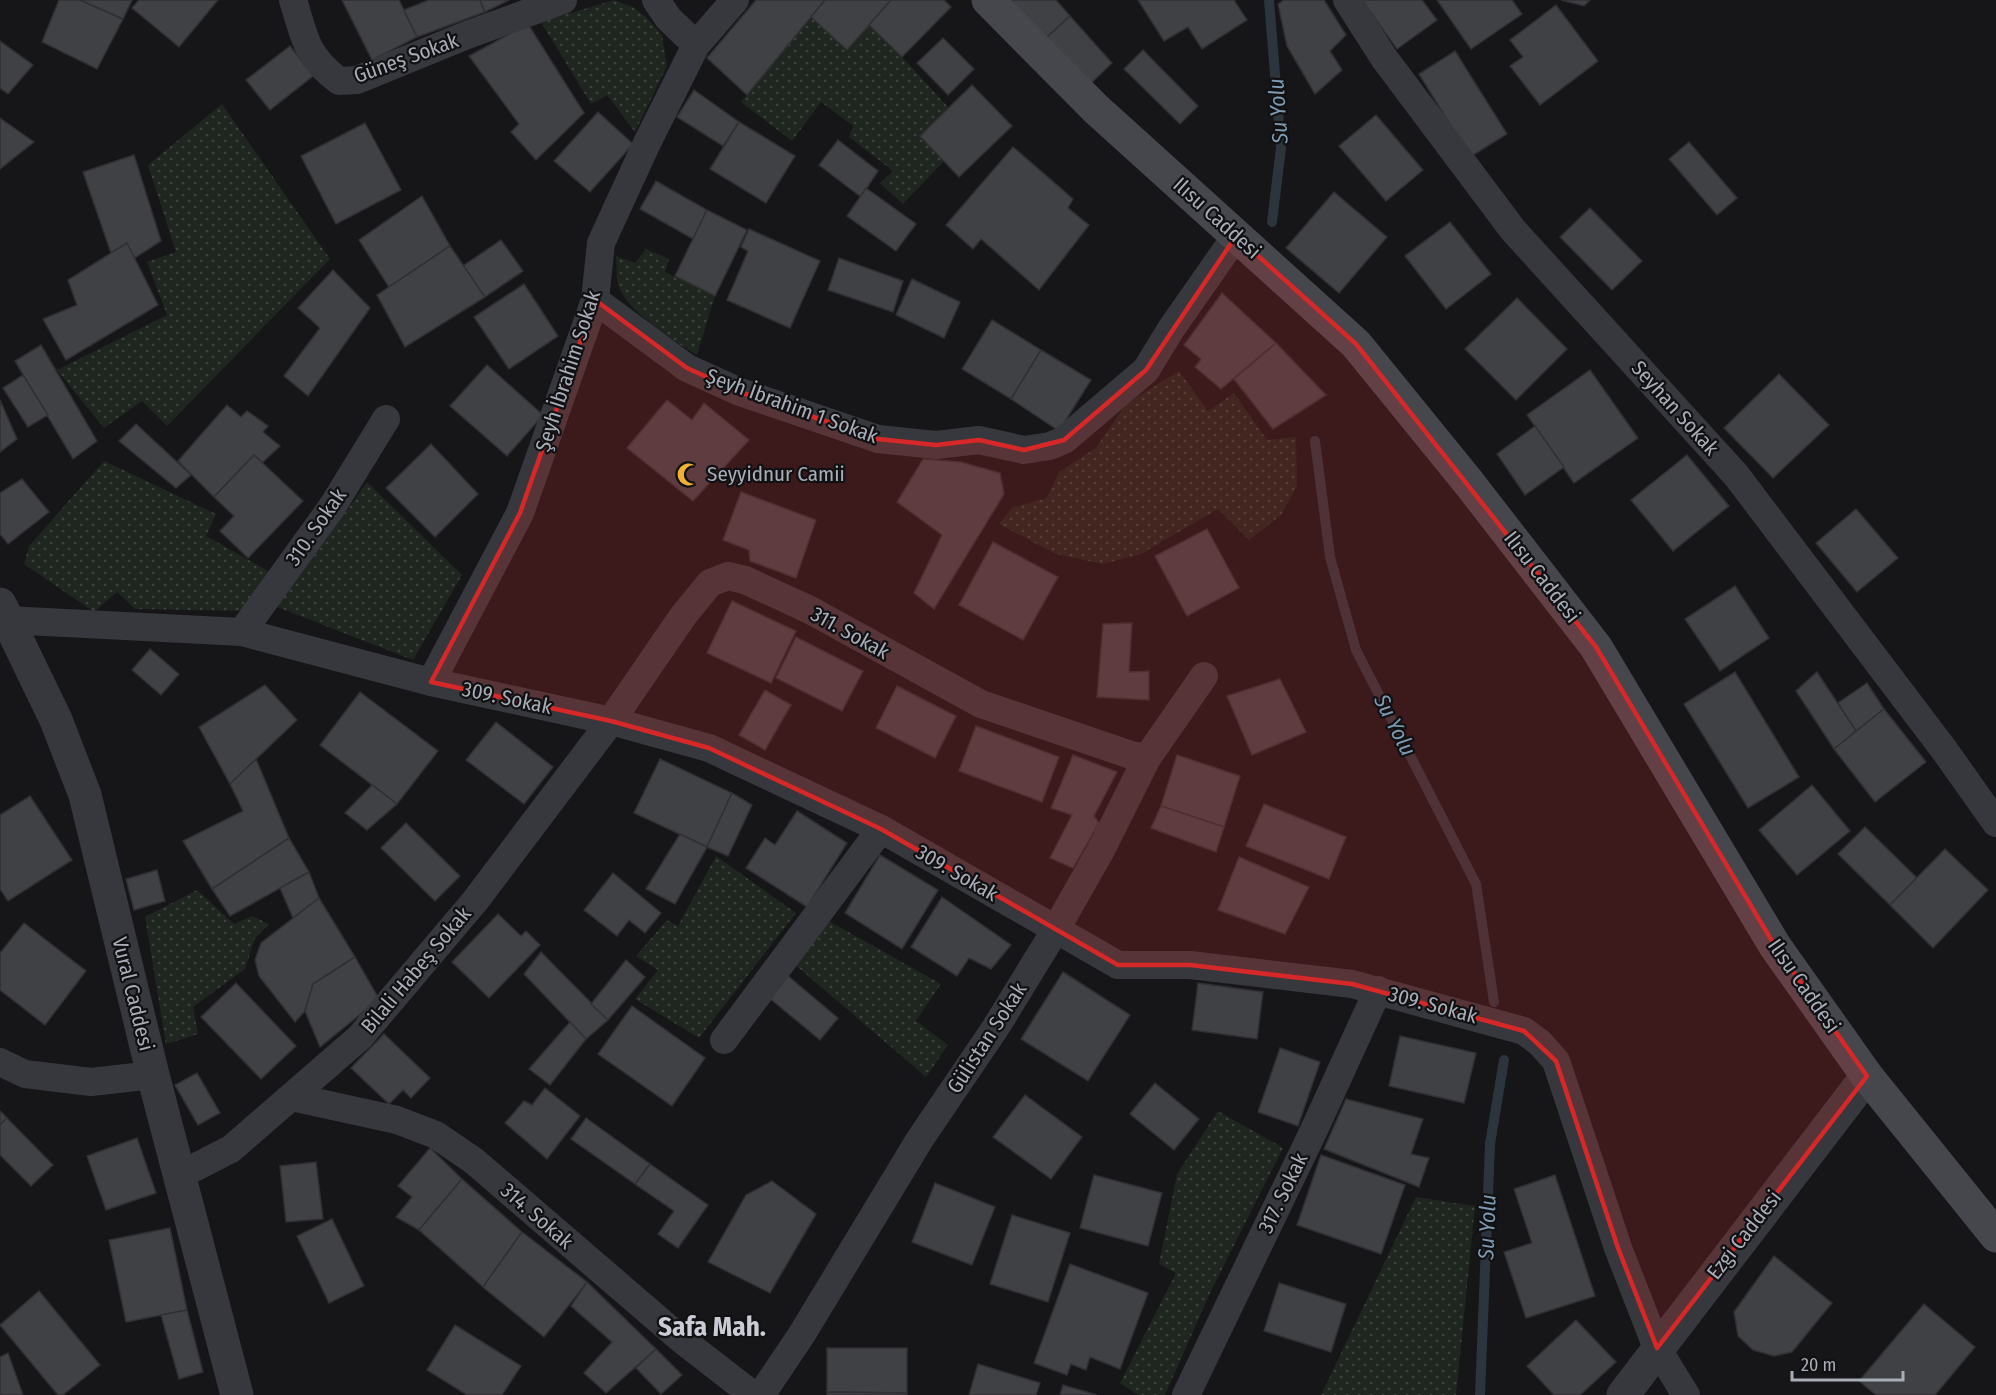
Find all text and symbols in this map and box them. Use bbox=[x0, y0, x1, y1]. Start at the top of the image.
street label: Güneş Sokak bbox=[350, 27, 462, 89]
water label: Su Yolu bbox=[1262, 77, 1294, 146]
street label: Ilısu Caddesi bbox=[1168, 172, 1266, 264]
street label: Şeyh İbrahim Sokak bbox=[530, 287, 606, 455]
street label: Seyhan Sokak bbox=[1626, 355, 1724, 461]
street label: Şeyh İbrahim 1 Sokak bbox=[702, 363, 882, 449]
mosque icon: Seyyidnur Camii bbox=[676, 461, 702, 487]
place label: Seyyidnur Camii bbox=[707, 461, 845, 487]
street label: 310. Sokak bbox=[280, 483, 352, 571]
street label: Ilısu Caddesi bbox=[1498, 526, 1586, 628]
street label: 311. Sokak bbox=[806, 601, 894, 665]
street label: 309. Sokak bbox=[460, 676, 554, 720]
water label: Su Yolu bbox=[1368, 689, 1422, 760]
street label: 309. Sokak bbox=[911, 839, 1003, 907]
street label: Bilali Habeş Sokak bbox=[355, 901, 477, 1039]
street label: Vural Caddesi bbox=[106, 934, 160, 1054]
street label: Ilısu Caddesi bbox=[1762, 934, 1846, 1038]
street label: Gülistan Sokak bbox=[942, 978, 1033, 1098]
street label: 309. Sokak bbox=[1386, 981, 1480, 1029]
street label: 317. Sokak bbox=[1252, 1148, 1314, 1237]
street label: 314. Sokak bbox=[495, 1177, 579, 1255]
street label: Ezgi Caddesi bbox=[1701, 1185, 1787, 1285]
water label: Su Yolu bbox=[1472, 1194, 1502, 1261]
district label: Safa Mah. bbox=[658, 1311, 766, 1343]
scale bar bbox=[1792, 1344, 1903, 1382]
text: 20 m bbox=[1801, 1354, 1836, 1376]

